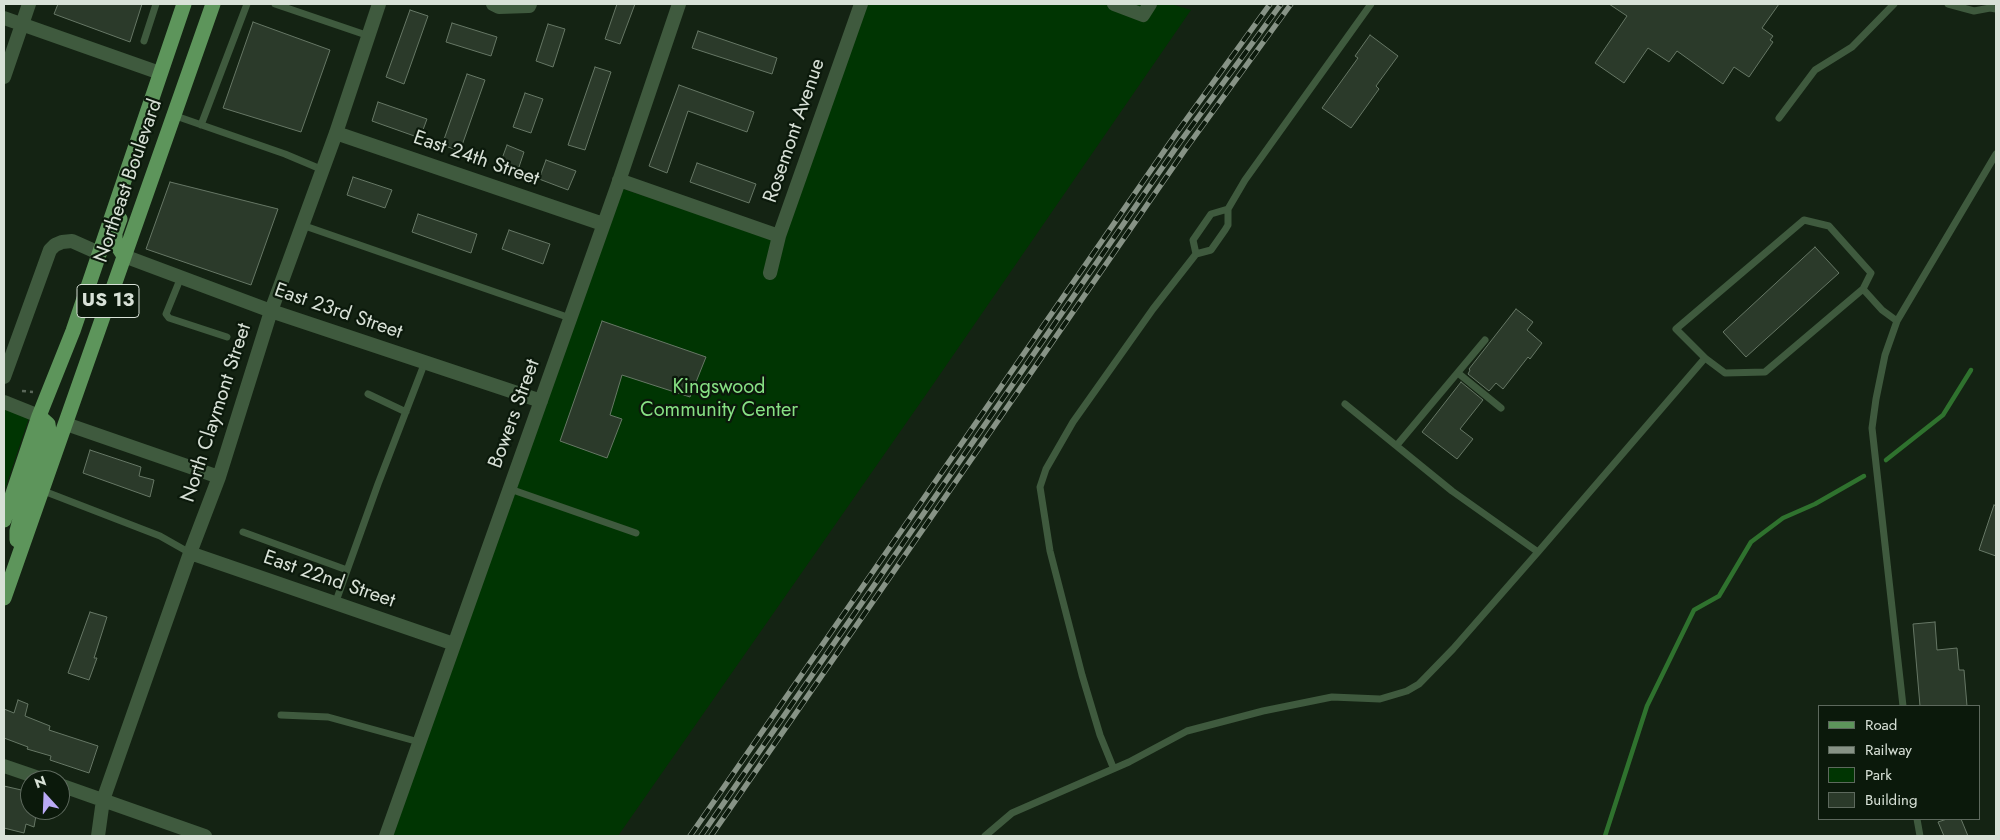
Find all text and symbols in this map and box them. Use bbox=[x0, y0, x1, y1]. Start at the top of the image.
street label: Rosemont Avenue bbox=[759, 56, 831, 206]
street label: Northeast Boulevard bbox=[90, 96, 168, 266]
street label: East 24th Street bbox=[410, 126, 542, 192]
street label: East 23rd Street bbox=[271, 279, 405, 345]
road number: US 13 bbox=[77, 284, 139, 318]
street label: North Claymont Street bbox=[177, 320, 257, 506]
street label: Bowers Street bbox=[484, 356, 546, 472]
park label: Kingswood Community Center bbox=[640, 376, 798, 423]
street label: East 22nd Street bbox=[260, 546, 398, 614]
legend bbox=[1818, 705, 1980, 820]
text: Road bbox=[1865, 714, 1897, 736]
text: Railway bbox=[1865, 739, 1912, 761]
text: Park bbox=[1865, 764, 1892, 786]
north arrow bbox=[20, 770, 70, 820]
text: N bbox=[32, 771, 49, 793]
text: Building bbox=[1865, 789, 1917, 811]

